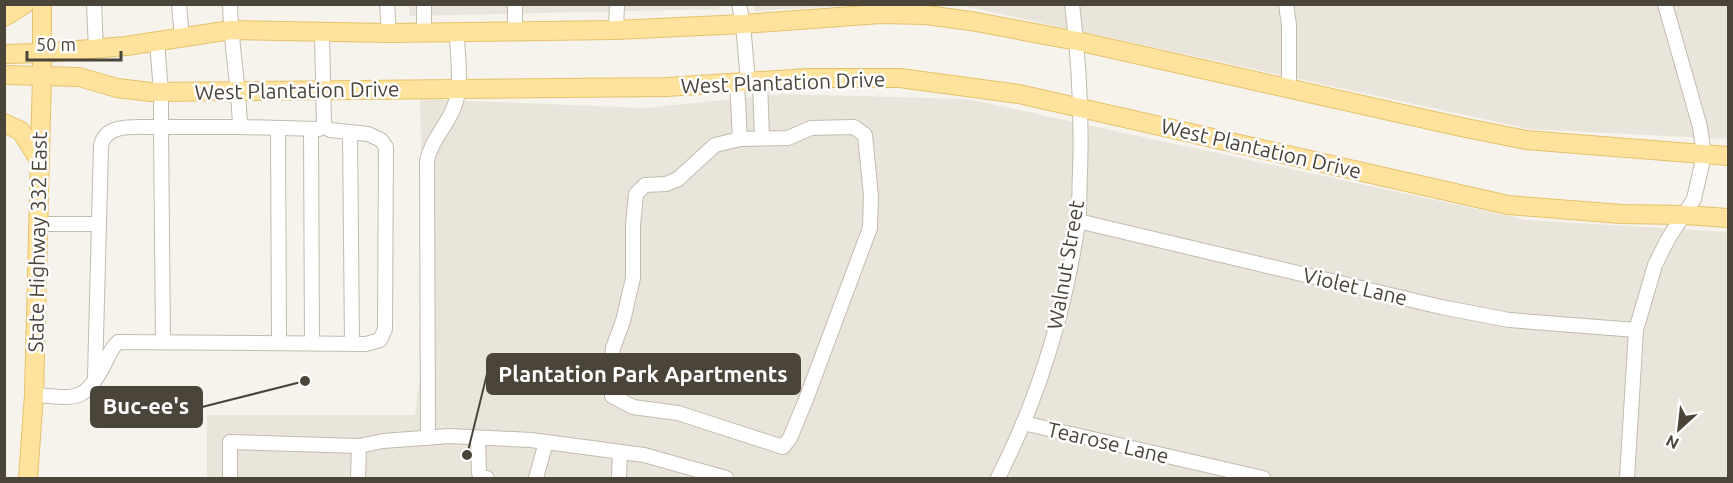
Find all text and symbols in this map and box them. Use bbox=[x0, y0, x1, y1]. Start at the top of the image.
scale bar bbox=[27, 24, 122, 62]
text: 50 m bbox=[36, 34, 76, 54]
street label: West Plantation Drive bbox=[680, 66, 886, 98]
street label: West Plantation Drive bbox=[194, 76, 400, 104]
street label: West Plantation Drive bbox=[1159, 113, 1364, 183]
street label: State Highway 332 East bbox=[23, 131, 51, 353]
street label: Walnut Street bbox=[1042, 198, 1088, 331]
street label: Violet Lane bbox=[1301, 262, 1410, 310]
callout: Plantation Park Apartments bbox=[487, 354, 800, 394]
text: Plantation Park Apartments bbox=[498, 361, 788, 386]
callout: Buc-ee's bbox=[91, 387, 202, 427]
text: Buc-ee's bbox=[103, 393, 189, 418]
north arrow bbox=[1649, 399, 1709, 459]
street label: Tearose Lane bbox=[1045, 416, 1171, 468]
text: N bbox=[1663, 432, 1682, 453]

